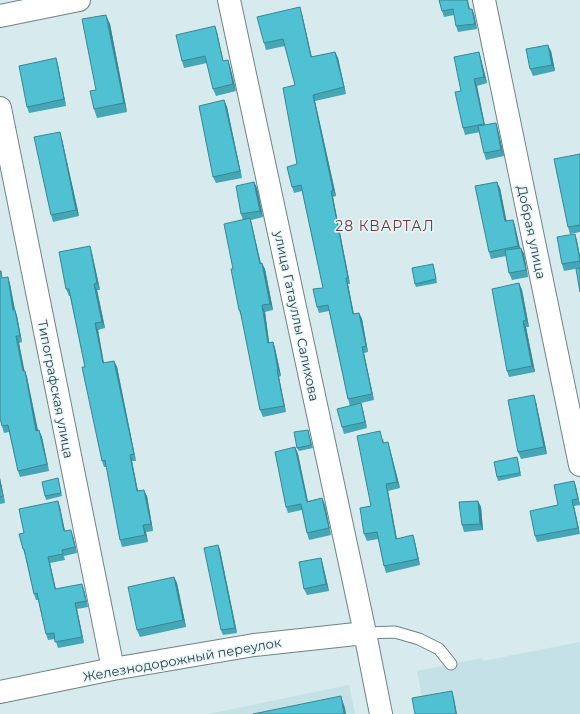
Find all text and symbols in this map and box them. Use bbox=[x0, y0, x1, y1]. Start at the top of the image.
street label: Добрая улица bbox=[514, 184, 550, 280]
district label: 28 КВАРТАЛ bbox=[335, 217, 435, 235]
street label: улица Гатауллы Салихова bbox=[271, 228, 323, 403]
street label: Типографская улица bbox=[35, 319, 77, 459]
street label: Железнодорожный переулок bbox=[82, 634, 283, 684]

